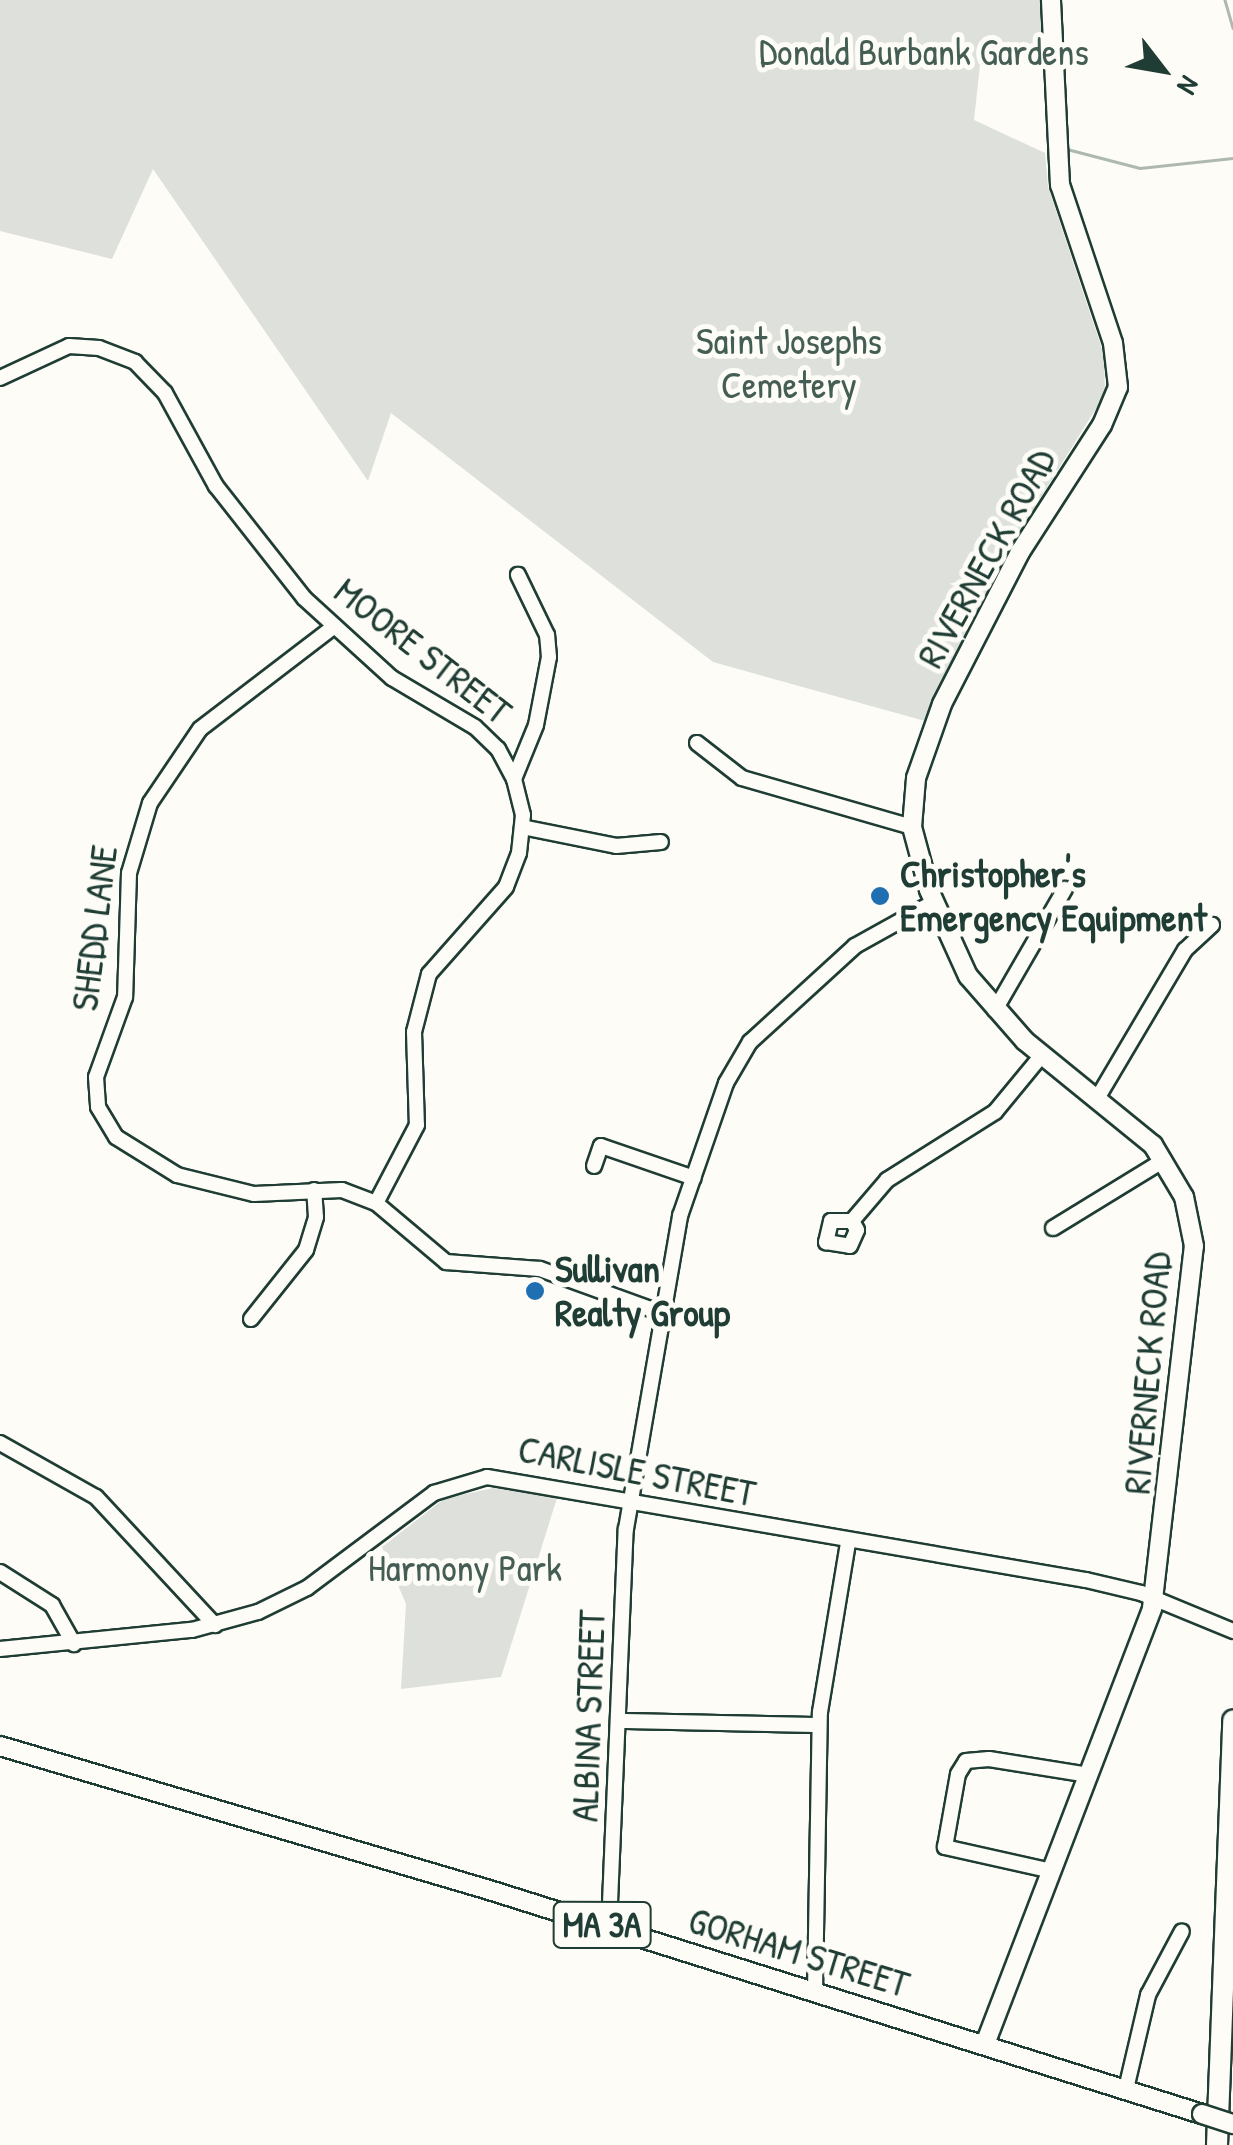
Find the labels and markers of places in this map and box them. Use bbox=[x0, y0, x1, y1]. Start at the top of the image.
place label: Christopher's Emergency Equipment bbox=[900, 851, 1207, 941]
marker: Christopher's Emergency Equipment bbox=[869, 885, 891, 907]
place label: Sullivan Realty Group bbox=[555, 1246, 730, 1336]
marker: Sullivan Realty Group bbox=[524, 1280, 546, 1302]

